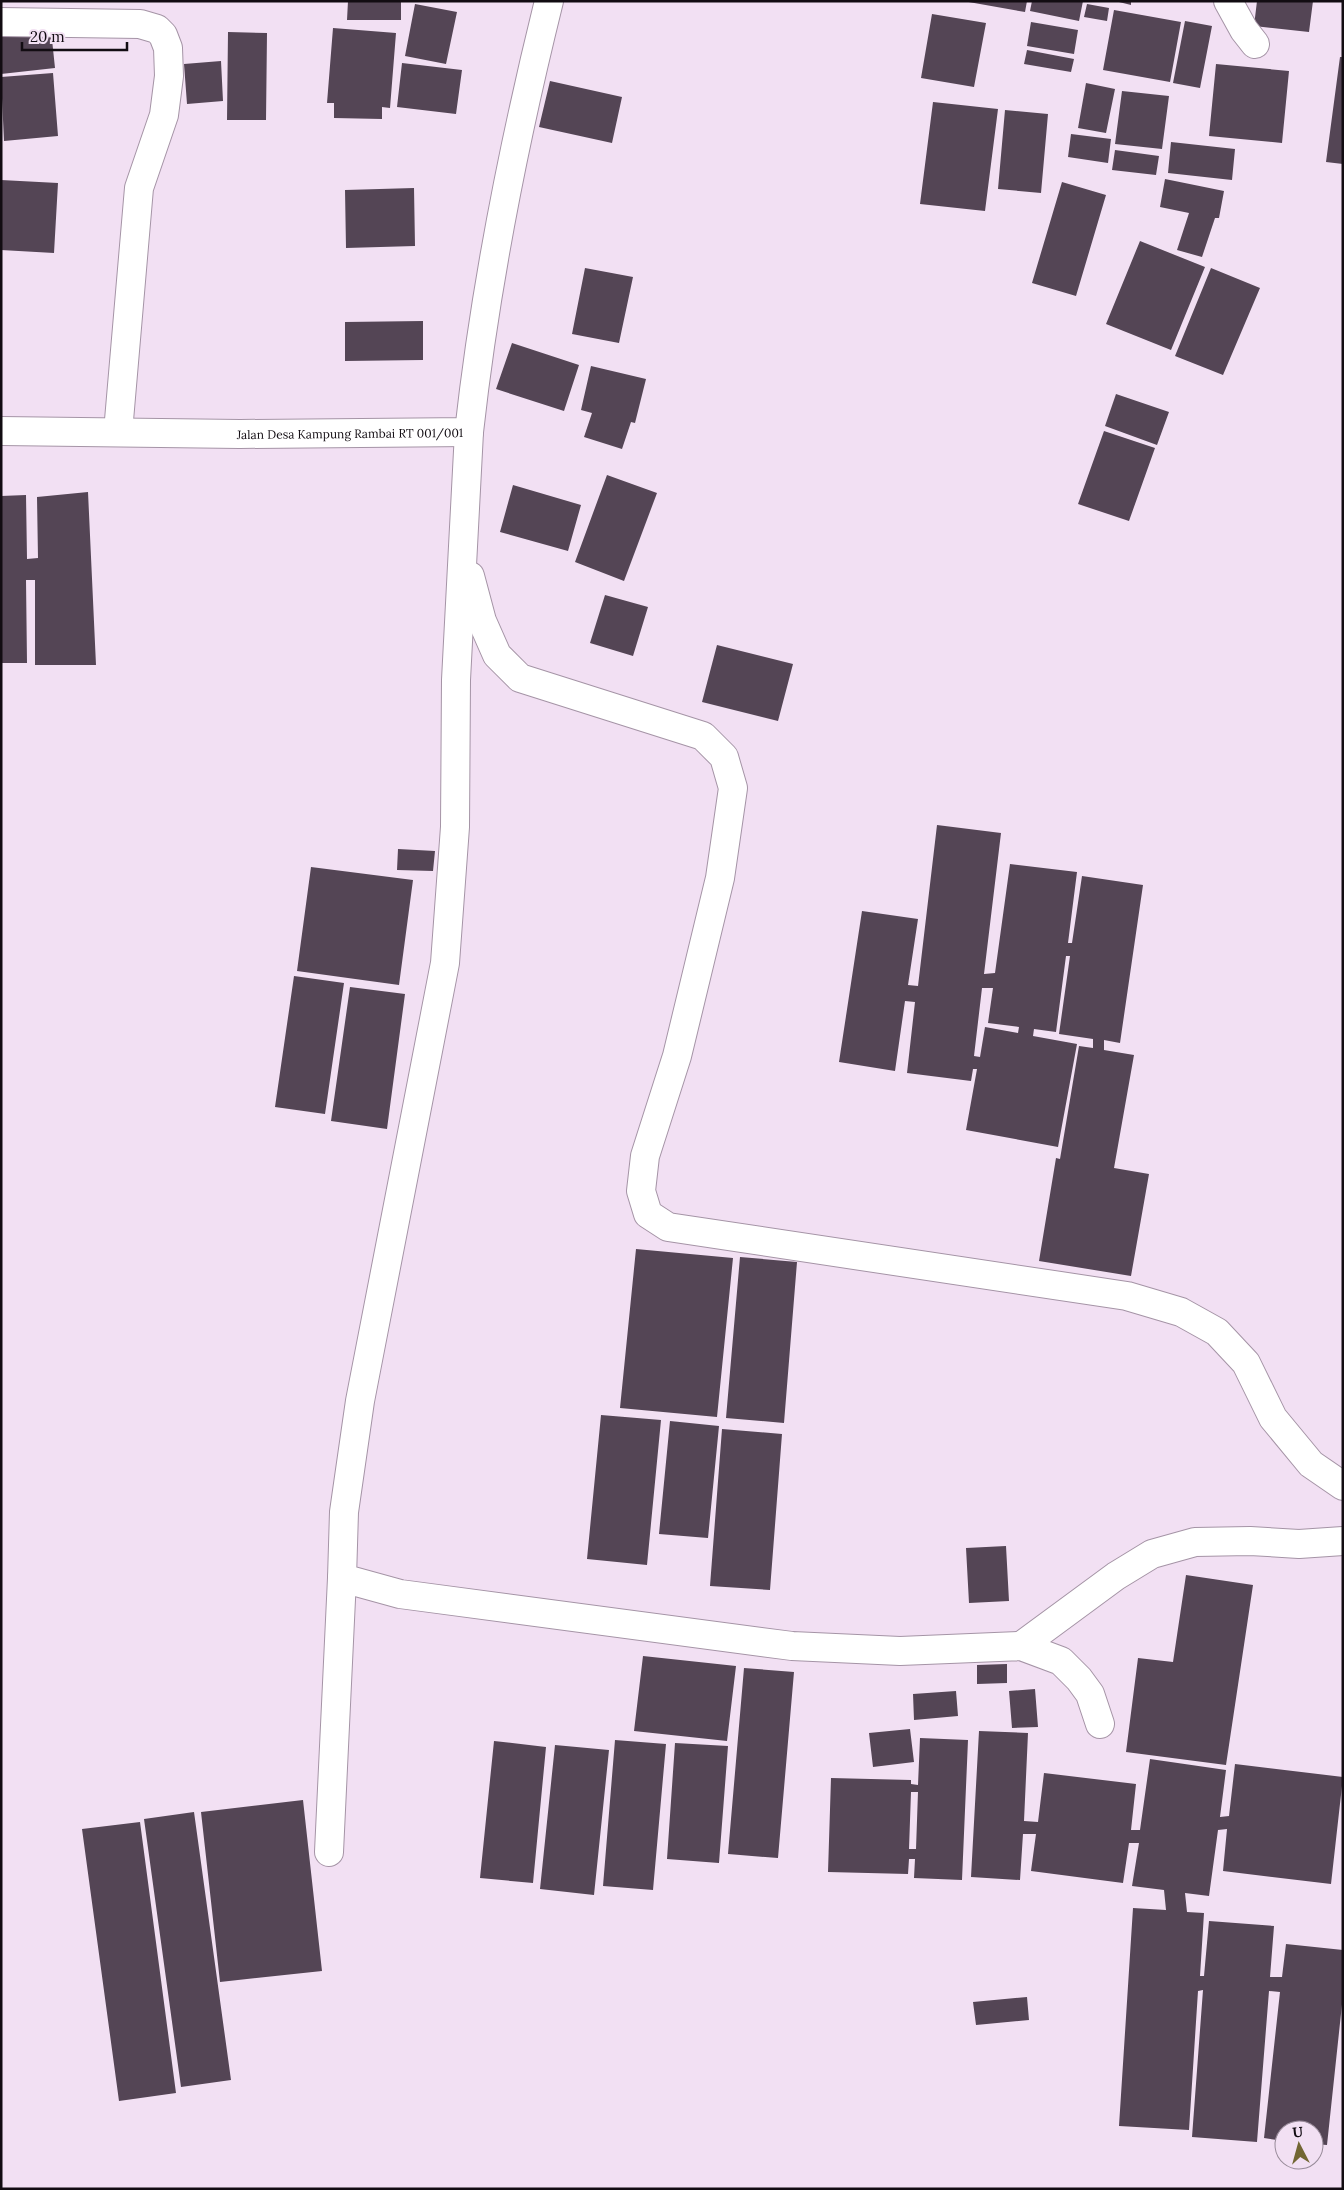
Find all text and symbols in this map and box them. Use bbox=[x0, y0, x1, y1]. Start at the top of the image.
scale bar bbox=[22, 20, 128, 52]
text: 20 m bbox=[30, 27, 65, 46]
street label: Jalan Desa Kampung Rambai RT 001/001 bbox=[236, 425, 463, 442]
north arrow bbox=[1274, 2120, 1324, 2170]
text: U bbox=[1291, 2123, 1304, 2142]

